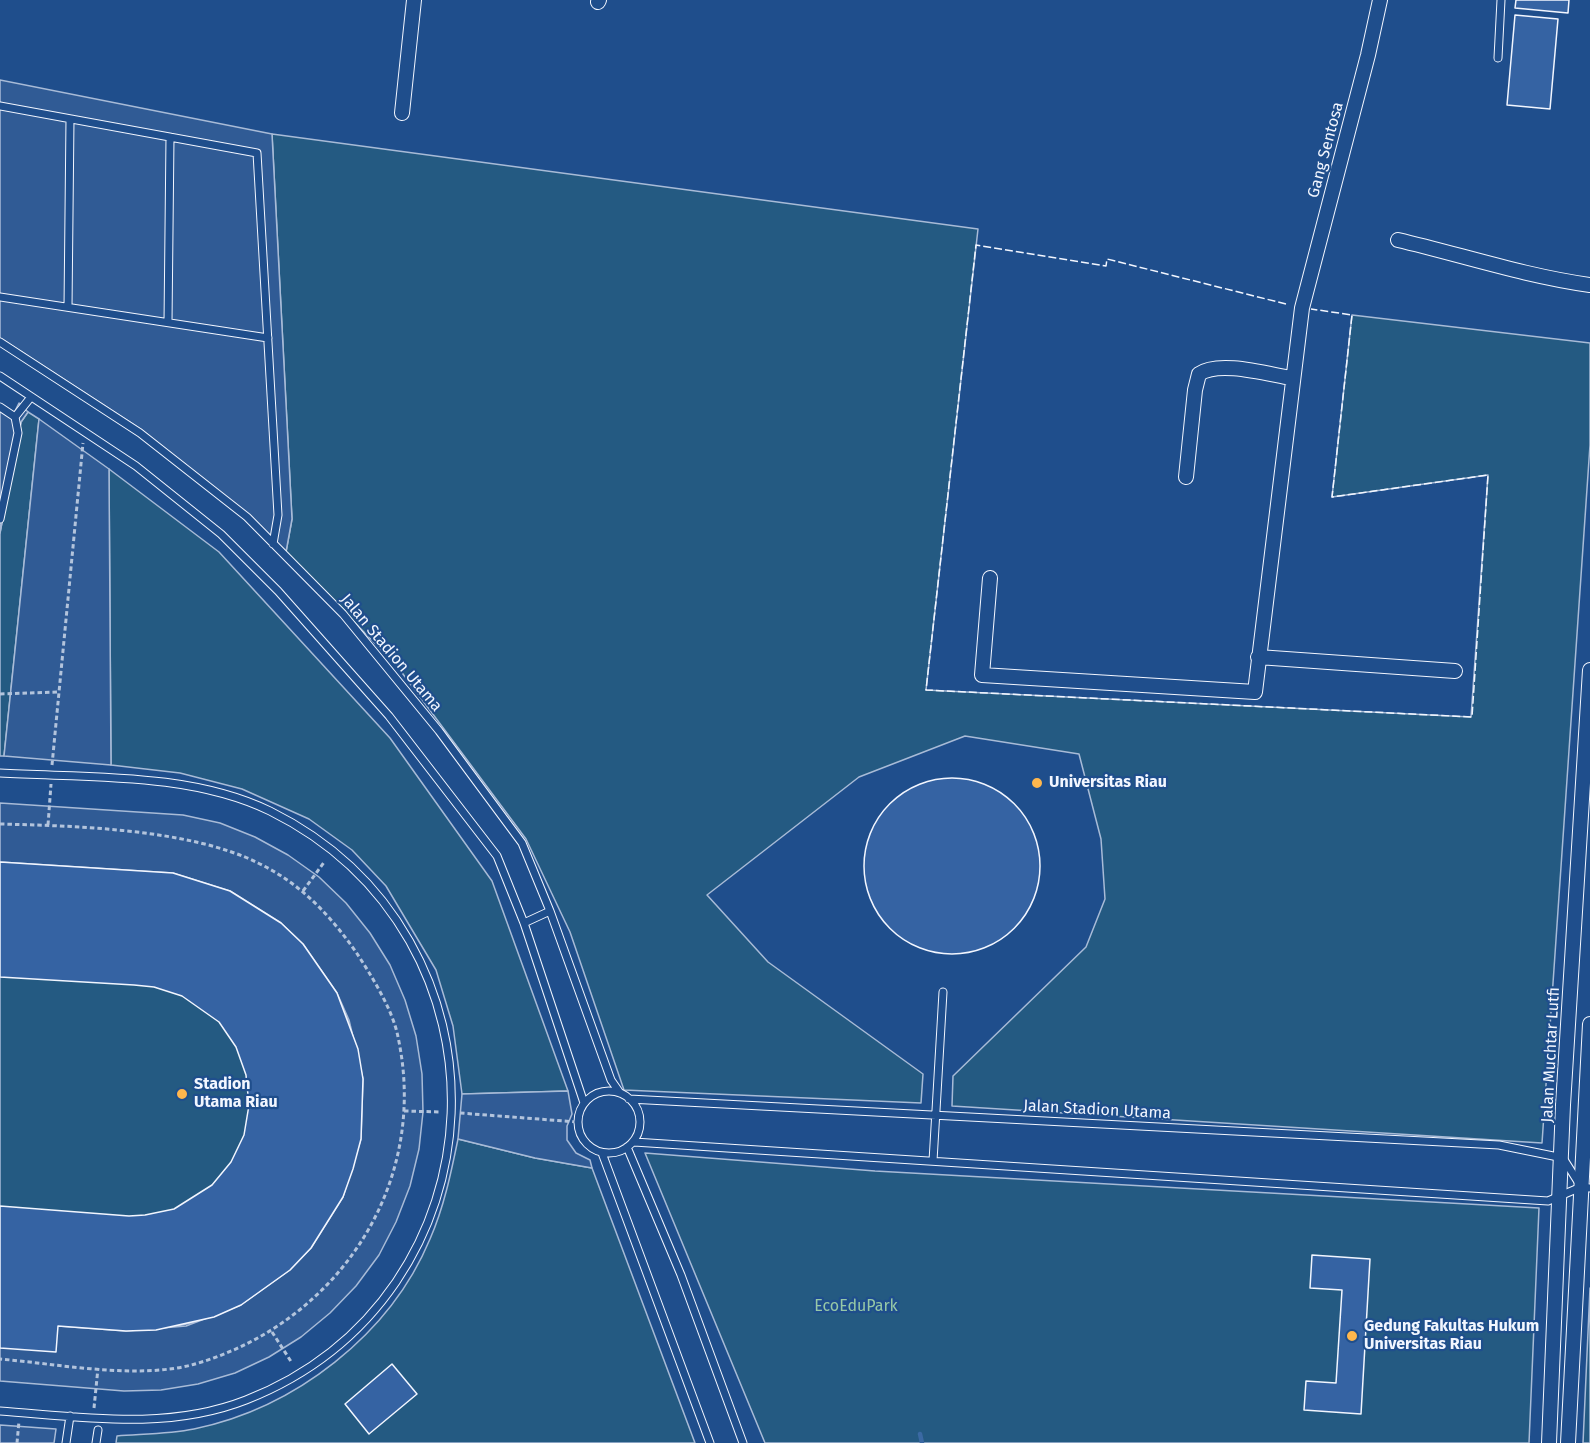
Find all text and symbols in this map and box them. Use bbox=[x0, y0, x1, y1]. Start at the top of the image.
street label: Gang Sentosa bbox=[1304, 100, 1348, 200]
street label: Jalan Stadion Utama bbox=[336, 590, 446, 716]
place label: Universitas Riau bbox=[1049, 773, 1167, 793]
marker: Universitas Riau bbox=[1030, 776, 1044, 790]
street label: Jalan Muchtar Lutfi bbox=[1538, 987, 1564, 1123]
place label: Stadion Utama Riau bbox=[194, 1075, 278, 1113]
marker: Stadion Utama Riau bbox=[175, 1087, 189, 1101]
street label: Jalan Stadion Utama bbox=[1023, 1097, 1171, 1123]
park label: EcoEduPark bbox=[814, 1297, 898, 1317]
place label: Gedung Fakultas Hukum Universitas Riau bbox=[1364, 1317, 1539, 1355]
marker: Gedung Fakultas Hukum Universitas Riau bbox=[1345, 1329, 1359, 1343]

